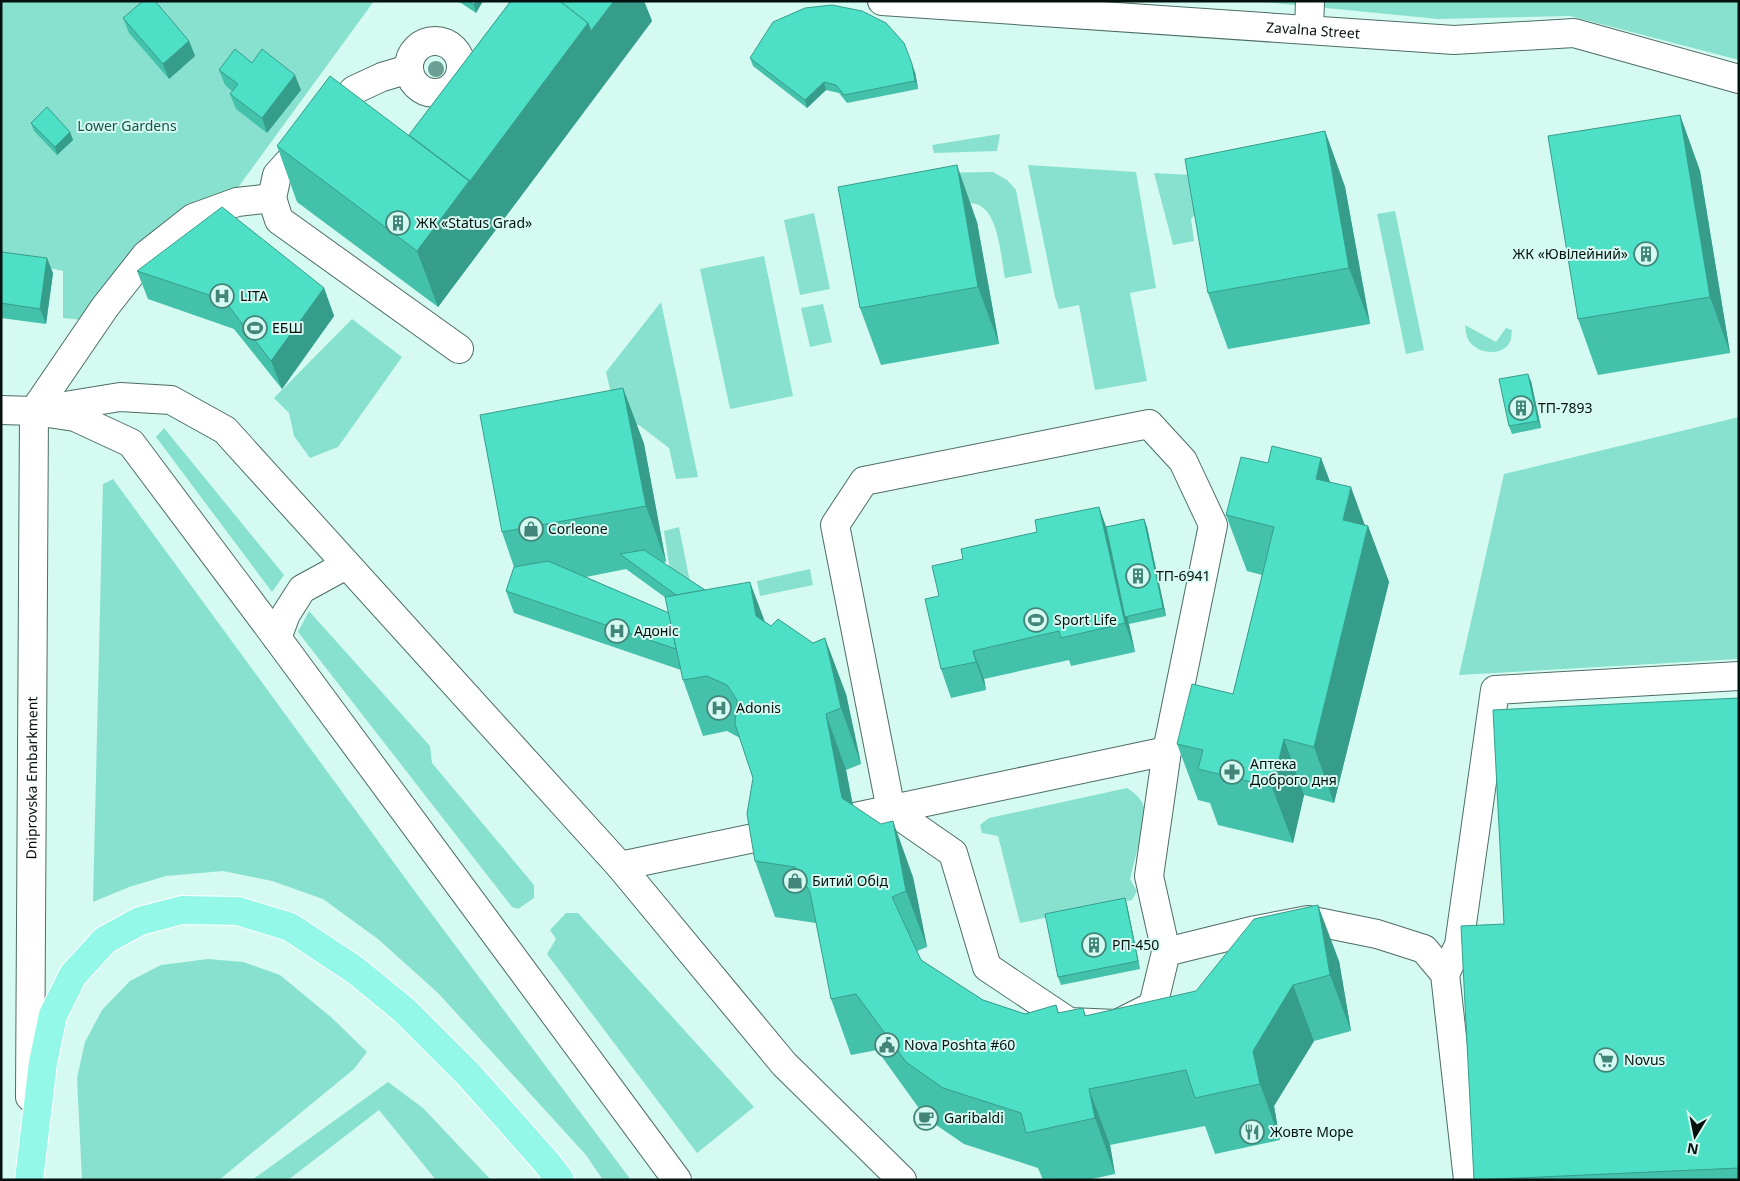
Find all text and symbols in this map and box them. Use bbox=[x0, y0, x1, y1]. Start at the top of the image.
street label: Zavalna Street bbox=[1266, 17, 1360, 43]
park label: Lower Gardens bbox=[77, 116, 177, 135]
building icon: ЖК «Status Grad» bbox=[385, 210, 411, 236]
place label: ЖК «Status Grad» bbox=[416, 213, 532, 232]
building icon: ЖК «Ювілейний» bbox=[1633, 241, 1659, 267]
place label: ЖК «Ювілейний» bbox=[1513, 244, 1628, 263]
hospital icon: LITA bbox=[209, 283, 235, 309]
place label: LITA bbox=[240, 286, 268, 305]
sports icon: ЕБШ bbox=[242, 315, 268, 341]
place label: ЕБШ bbox=[272, 318, 303, 337]
building icon: ТП-7893 bbox=[1508, 395, 1534, 421]
place label: ТП-7893 bbox=[1538, 398, 1593, 417]
shop icon: Corleone bbox=[518, 516, 544, 542]
place label: Corleone bbox=[548, 519, 608, 538]
building icon: ТП-6941 bbox=[1125, 563, 1151, 589]
place label: ТП-6941 bbox=[1156, 566, 1211, 585]
sports icon: Sport Life bbox=[1023, 607, 1049, 633]
place label: Sport Life bbox=[1054, 610, 1117, 629]
hospital icon: Адоніс bbox=[604, 618, 630, 644]
place label: Адоніс bbox=[634, 621, 679, 640]
hospital icon: Adonis bbox=[706, 695, 732, 721]
street label: Dniprovska Embarkment bbox=[21, 696, 41, 860]
place label: Adonis bbox=[736, 698, 781, 717]
place label: Аптека Доброго дня bbox=[1250, 754, 1337, 789]
pharmacy icon: Аптека Доброго дня bbox=[1219, 759, 1245, 785]
shop icon: Битий Обід bbox=[782, 868, 808, 894]
place label: Битий Обід bbox=[812, 871, 888, 890]
building icon: РП-450 bbox=[1081, 932, 1107, 958]
place label: РП-450 bbox=[1112, 935, 1159, 954]
public building icon: Nova Poshta #60 bbox=[874, 1032, 900, 1058]
place label: Nova Poshta #60 bbox=[904, 1035, 1015, 1054]
supermarket icon: Novus bbox=[1593, 1047, 1619, 1073]
place label: Novus bbox=[1624, 1050, 1666, 1069]
cafe icon: Garibaldi bbox=[913, 1105, 939, 1131]
place label: Garibaldi bbox=[944, 1108, 1004, 1127]
north arrow bbox=[1670, 1111, 1720, 1161]
restaurant icon: Жовте Море bbox=[1239, 1119, 1265, 1145]
place label: Жовте Море bbox=[1270, 1122, 1354, 1141]
text: N bbox=[1685, 1139, 1700, 1160]

